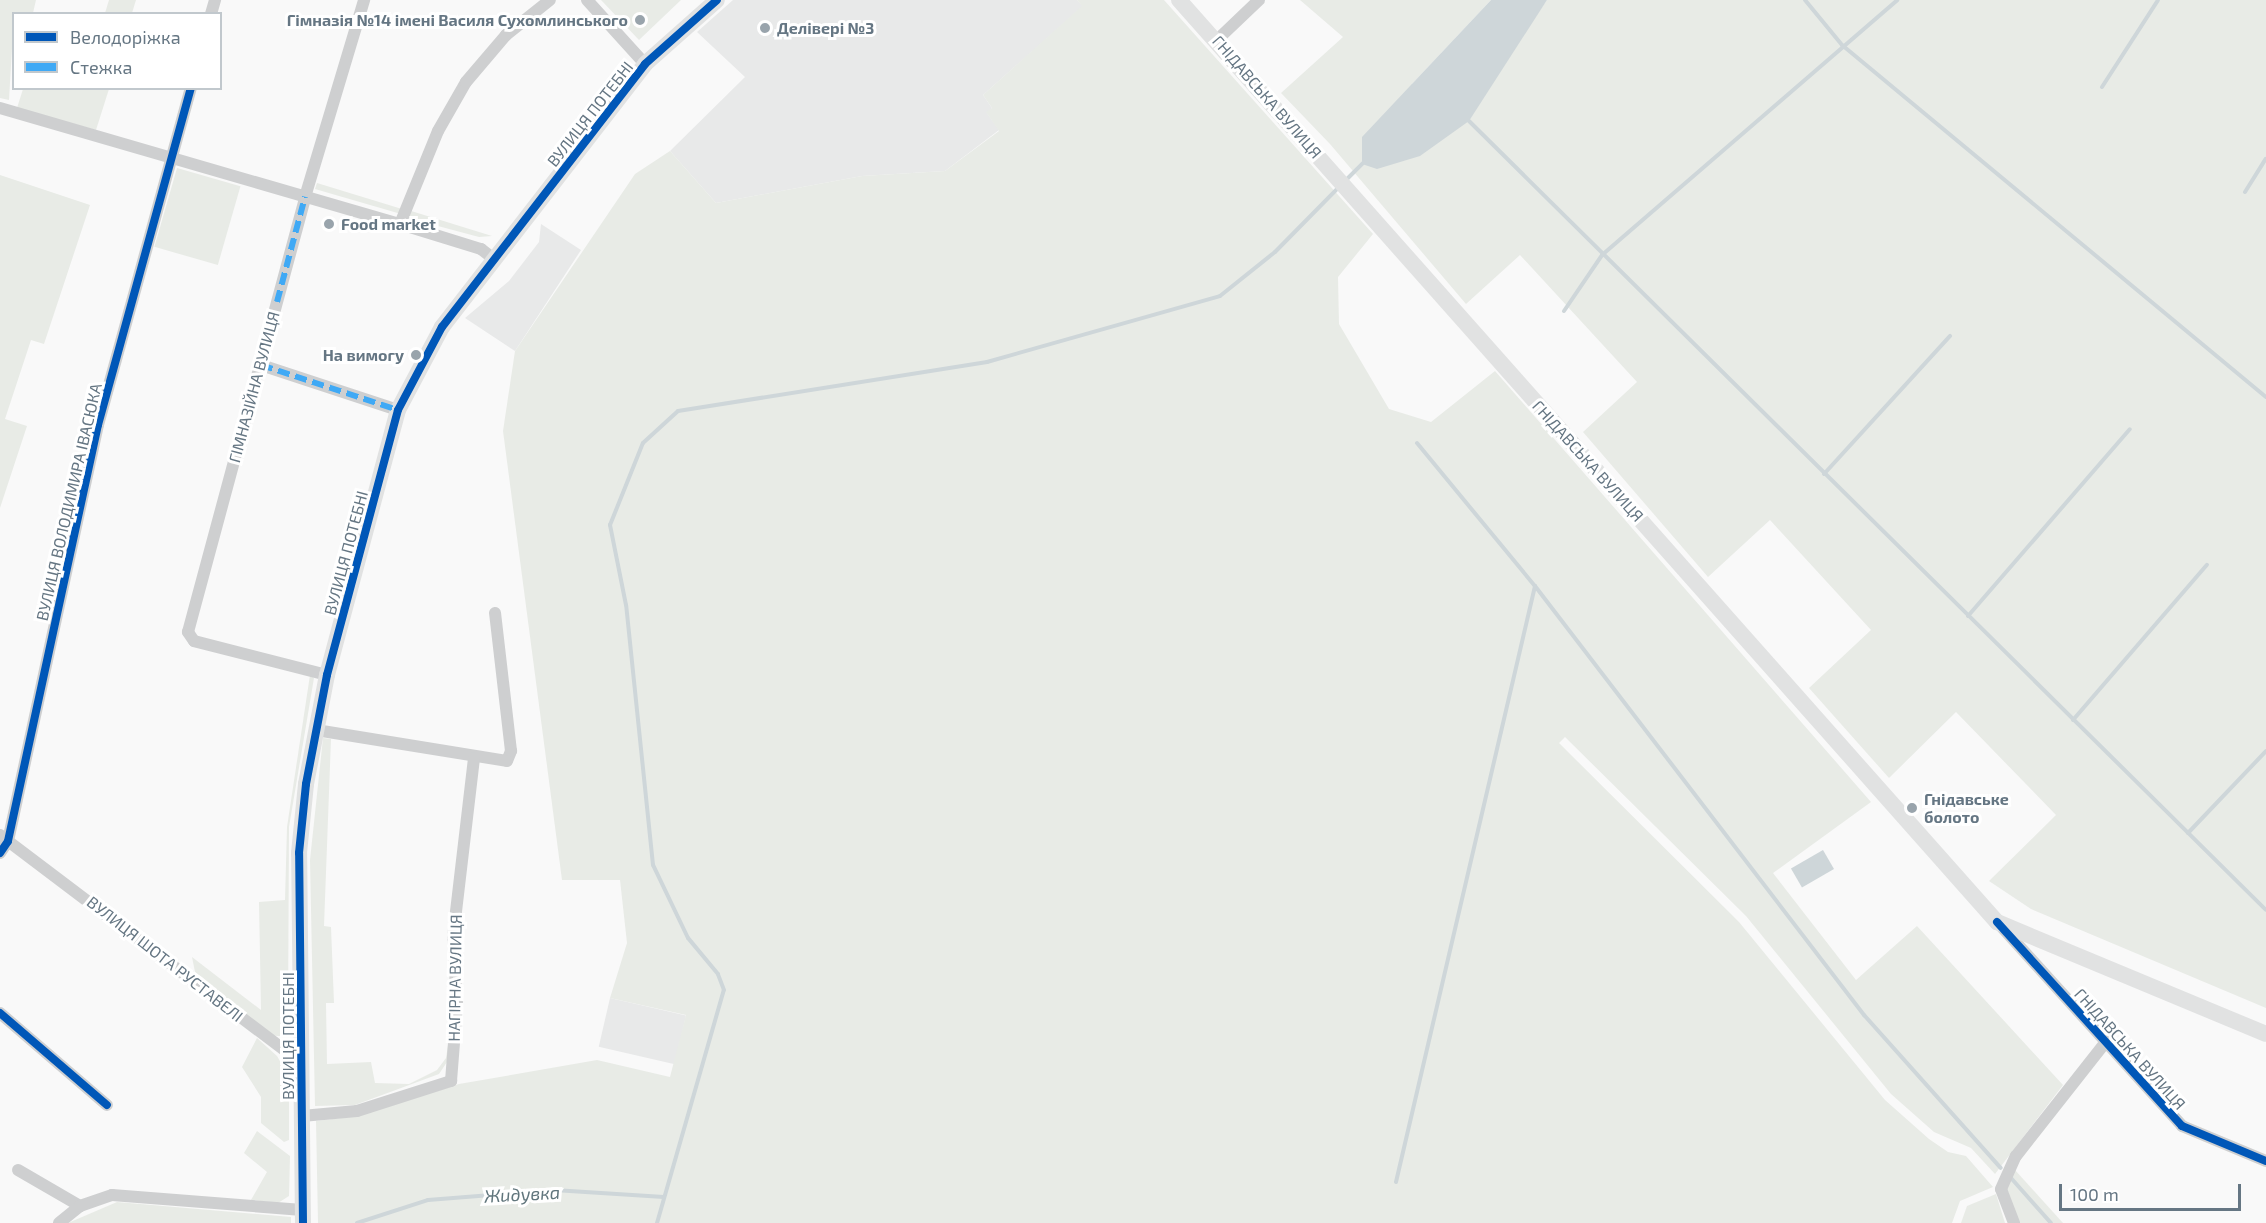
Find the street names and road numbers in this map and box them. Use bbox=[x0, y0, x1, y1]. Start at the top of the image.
street label: ГНІДАВСЬКА ВУЛИЦЯ bbox=[1208, 32, 1326, 162]
street label: ВУЛИЦЯ ПОТЕБНІ bbox=[543, 58, 637, 170]
street label: ГІМНАЗІЙНА ВУЛИЦЯ bbox=[225, 309, 283, 465]
street label: ВУЛИЦЯ ВОЛОДИМИРА ІВАСЮКА bbox=[32, 381, 106, 623]
street label: ГНІДАВСЬКА ВУЛИЦЯ bbox=[1529, 396, 1647, 526]
street label: ВУЛИЦЯ ПОТЕБНІ bbox=[320, 489, 372, 617]
street label: ВУЛИЦЯ ШОТА РУСТАВЕЛІ bbox=[83, 892, 247, 1026]
street label: НАГІРНА ВУЛИЦЯ bbox=[444, 914, 466, 1042]
street label: ВУЛИЦЯ ПОТЕБНІ bbox=[278, 972, 298, 1100]
street label: ГНІДАВСЬКА ВУЛИЦЯ bbox=[2071, 984, 2189, 1114]

